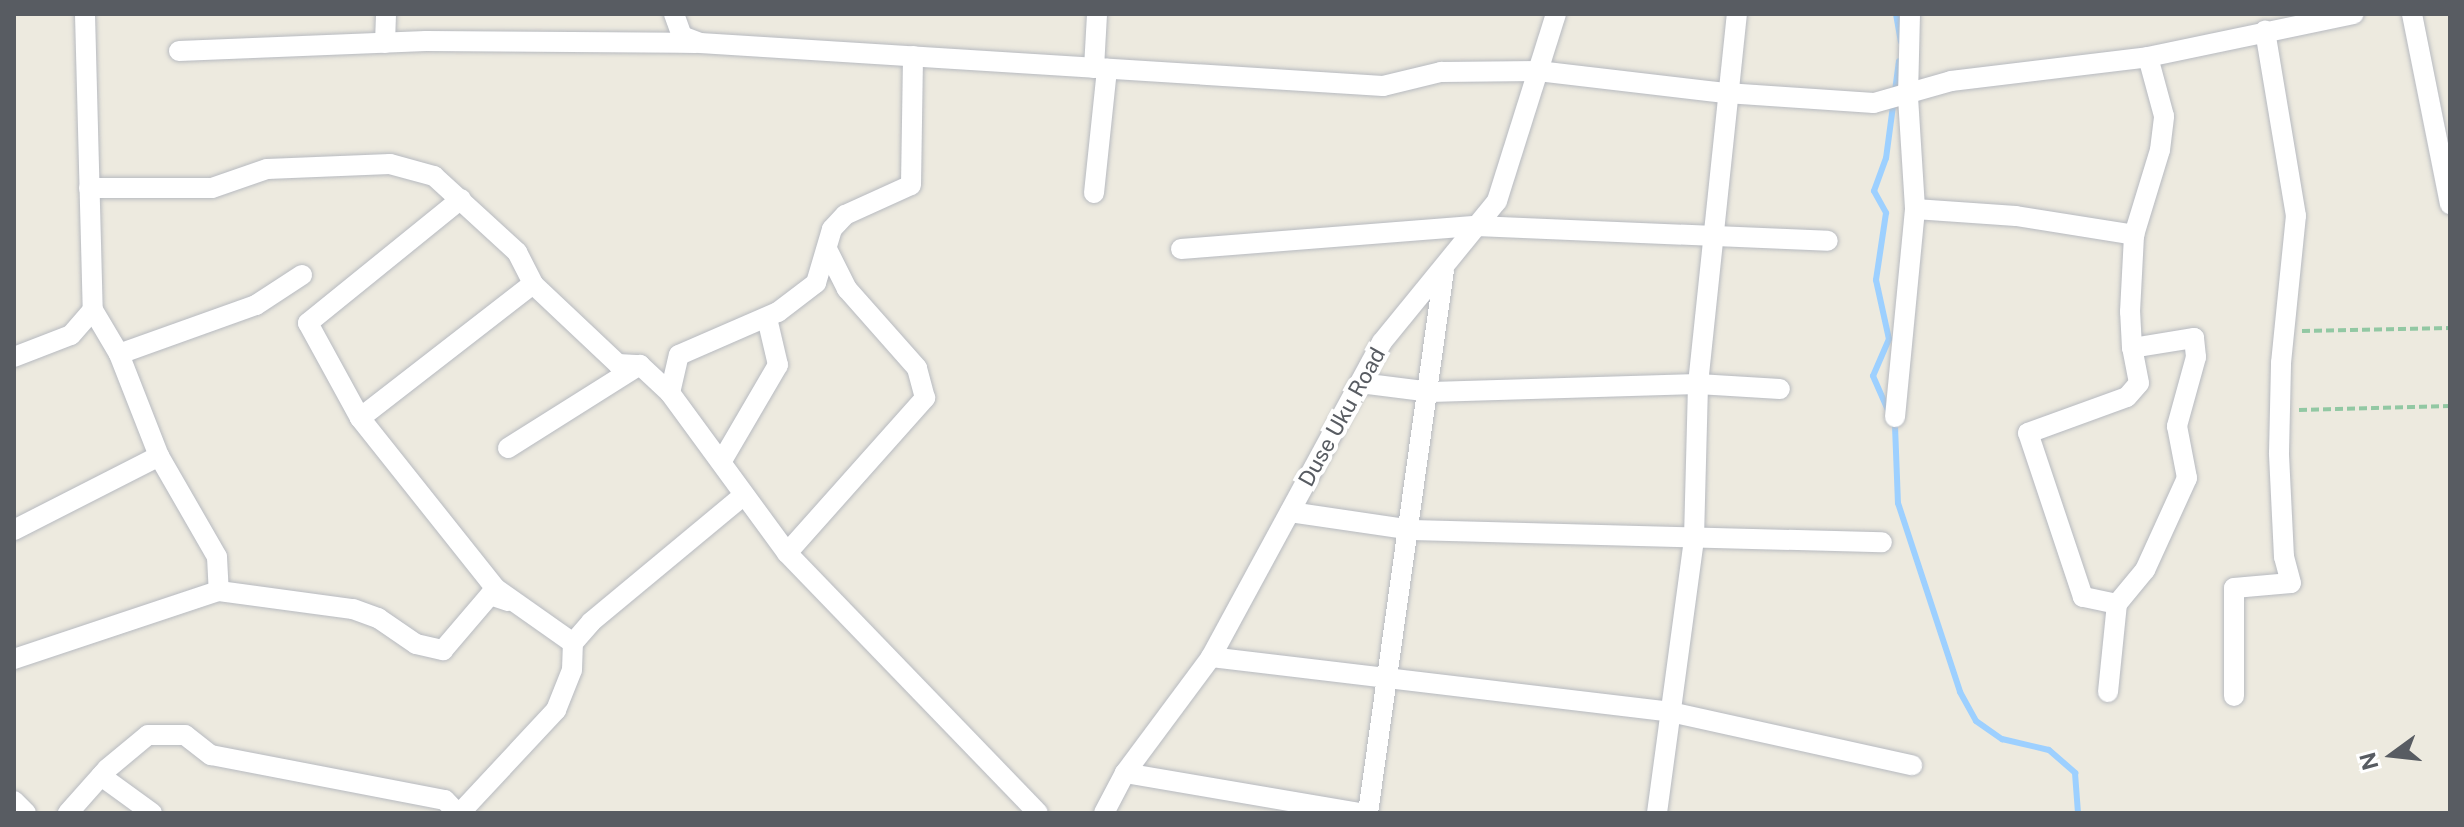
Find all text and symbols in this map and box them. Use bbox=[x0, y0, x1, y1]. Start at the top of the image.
street label: Duse Uku Road bbox=[1293, 343, 1391, 491]
north arrow bbox=[2352, 715, 2432, 795]
text: N bbox=[2354, 750, 2384, 773]

